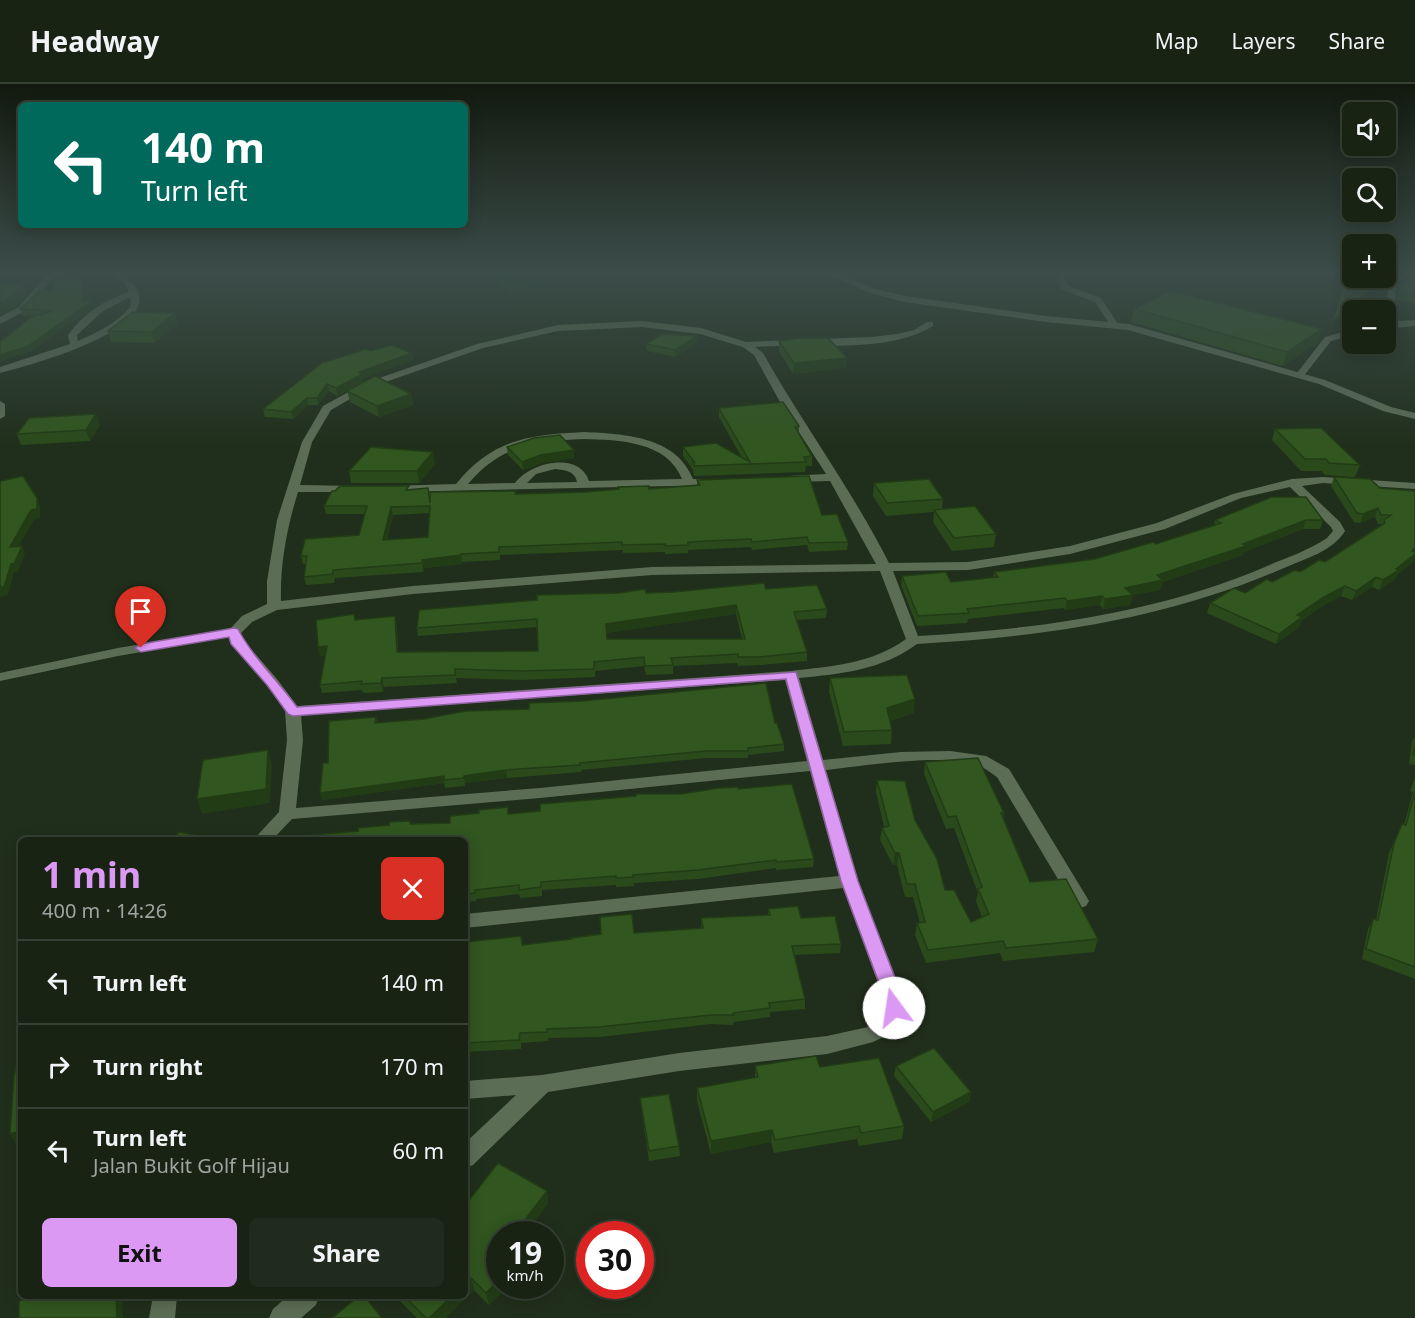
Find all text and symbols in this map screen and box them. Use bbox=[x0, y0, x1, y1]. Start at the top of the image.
text: Headway bbox=[30, 22, 159, 60]
text: Map bbox=[1155, 27, 1199, 55]
text: Layers bbox=[1232, 27, 1296, 55]
text: Share bbox=[1329, 27, 1385, 55]
map controls bbox=[1342, 102, 1396, 354]
button: sound bbox=[1342, 102, 1396, 156]
text: 140 m bbox=[141, 118, 265, 175]
icon: left bbox=[42, 126, 120, 204]
button: search bbox=[1342, 168, 1396, 222]
text: Turn left bbox=[141, 172, 247, 209]
button: + bbox=[1342, 234, 1396, 288]
button: − bbox=[1342, 300, 1396, 354]
pin bbox=[115, 586, 166, 648]
icon: arrive bbox=[124, 595, 157, 628]
text: 1 min bbox=[42, 850, 141, 899]
button: close bbox=[381, 857, 444, 920]
text: 400 m · 14:26 bbox=[42, 897, 167, 924]
icon: left bbox=[42, 966, 75, 999]
text: Turn left bbox=[93, 967, 187, 997]
text: 140 m bbox=[380, 967, 444, 997]
position arrow bbox=[862, 976, 926, 1040]
icon: right bbox=[42, 1050, 75, 1083]
text: Turn right bbox=[93, 1051, 203, 1081]
text: 170 m bbox=[380, 1051, 444, 1081]
text: Turn left bbox=[93, 1122, 187, 1152]
icon: left bbox=[42, 1134, 75, 1167]
text: 60 m bbox=[393, 1135, 444, 1165]
text: Jalan Bukit Golf Hijau bbox=[93, 1152, 290, 1179]
button: Exit bbox=[42, 1218, 237, 1287]
button: Share bbox=[249, 1218, 444, 1287]
speed limit sign: 30 bbox=[576, 1221, 654, 1299]
text: 19 bbox=[508, 1232, 542, 1273]
text: km/h bbox=[507, 1265, 543, 1285]

